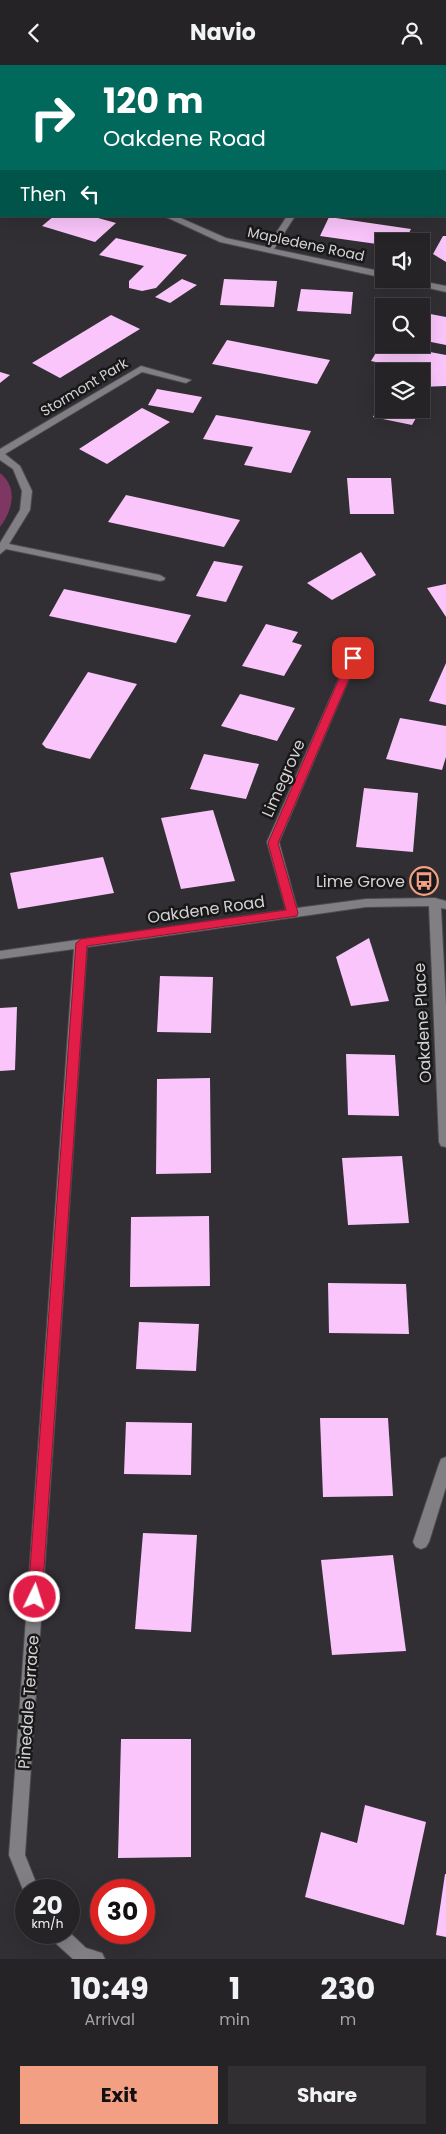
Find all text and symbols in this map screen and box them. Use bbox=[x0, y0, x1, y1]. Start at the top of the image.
text: Navio bbox=[190, 17, 256, 48]
icon: back bbox=[20, 19, 48, 47]
icon: person bbox=[398, 19, 426, 47]
text: 120 m bbox=[103, 76, 203, 125]
icon: right bbox=[20, 85, 85, 150]
text: Oakdene Road bbox=[103, 123, 266, 154]
icon: left bbox=[76, 180, 104, 208]
text: Then bbox=[20, 181, 66, 208]
street label: Mapledene Road bbox=[246, 222, 366, 266]
map controls bbox=[375, 233, 430, 418]
button: sound bbox=[375, 233, 430, 288]
button: search bbox=[375, 298, 430, 353]
street label: Stormont Park bbox=[37, 353, 132, 421]
button: layers bbox=[375, 363, 430, 418]
pin bbox=[332, 637, 374, 679]
icon: arrive bbox=[339, 644, 367, 672]
street label: Limegrove bbox=[256, 735, 311, 821]
bus stop icon: Lime Grove bbox=[409, 866, 439, 896]
place label: Lime Grove bbox=[316, 870, 405, 893]
street label: Oakdene Road bbox=[146, 890, 266, 929]
street label: Oakdene Place bbox=[408, 962, 437, 1084]
position arrow bbox=[8, 1570, 60, 1622]
street label: Pinedale Terrace bbox=[12, 1634, 45, 1770]
speed limit sign: 30 bbox=[90, 1879, 155, 1944]
text: 20 bbox=[32, 1888, 63, 1923]
text: km/h bbox=[32, 1915, 63, 1932]
text: 10:49 bbox=[71, 1967, 149, 2010]
text: 1 bbox=[229, 1967, 240, 2010]
text: 230 bbox=[321, 1967, 375, 2010]
text: Arrival bbox=[84, 2008, 135, 2031]
text: min bbox=[219, 2008, 250, 2031]
text: m bbox=[340, 2008, 356, 2031]
button: Exit bbox=[20, 2066, 218, 2124]
button: Share bbox=[228, 2066, 426, 2124]

